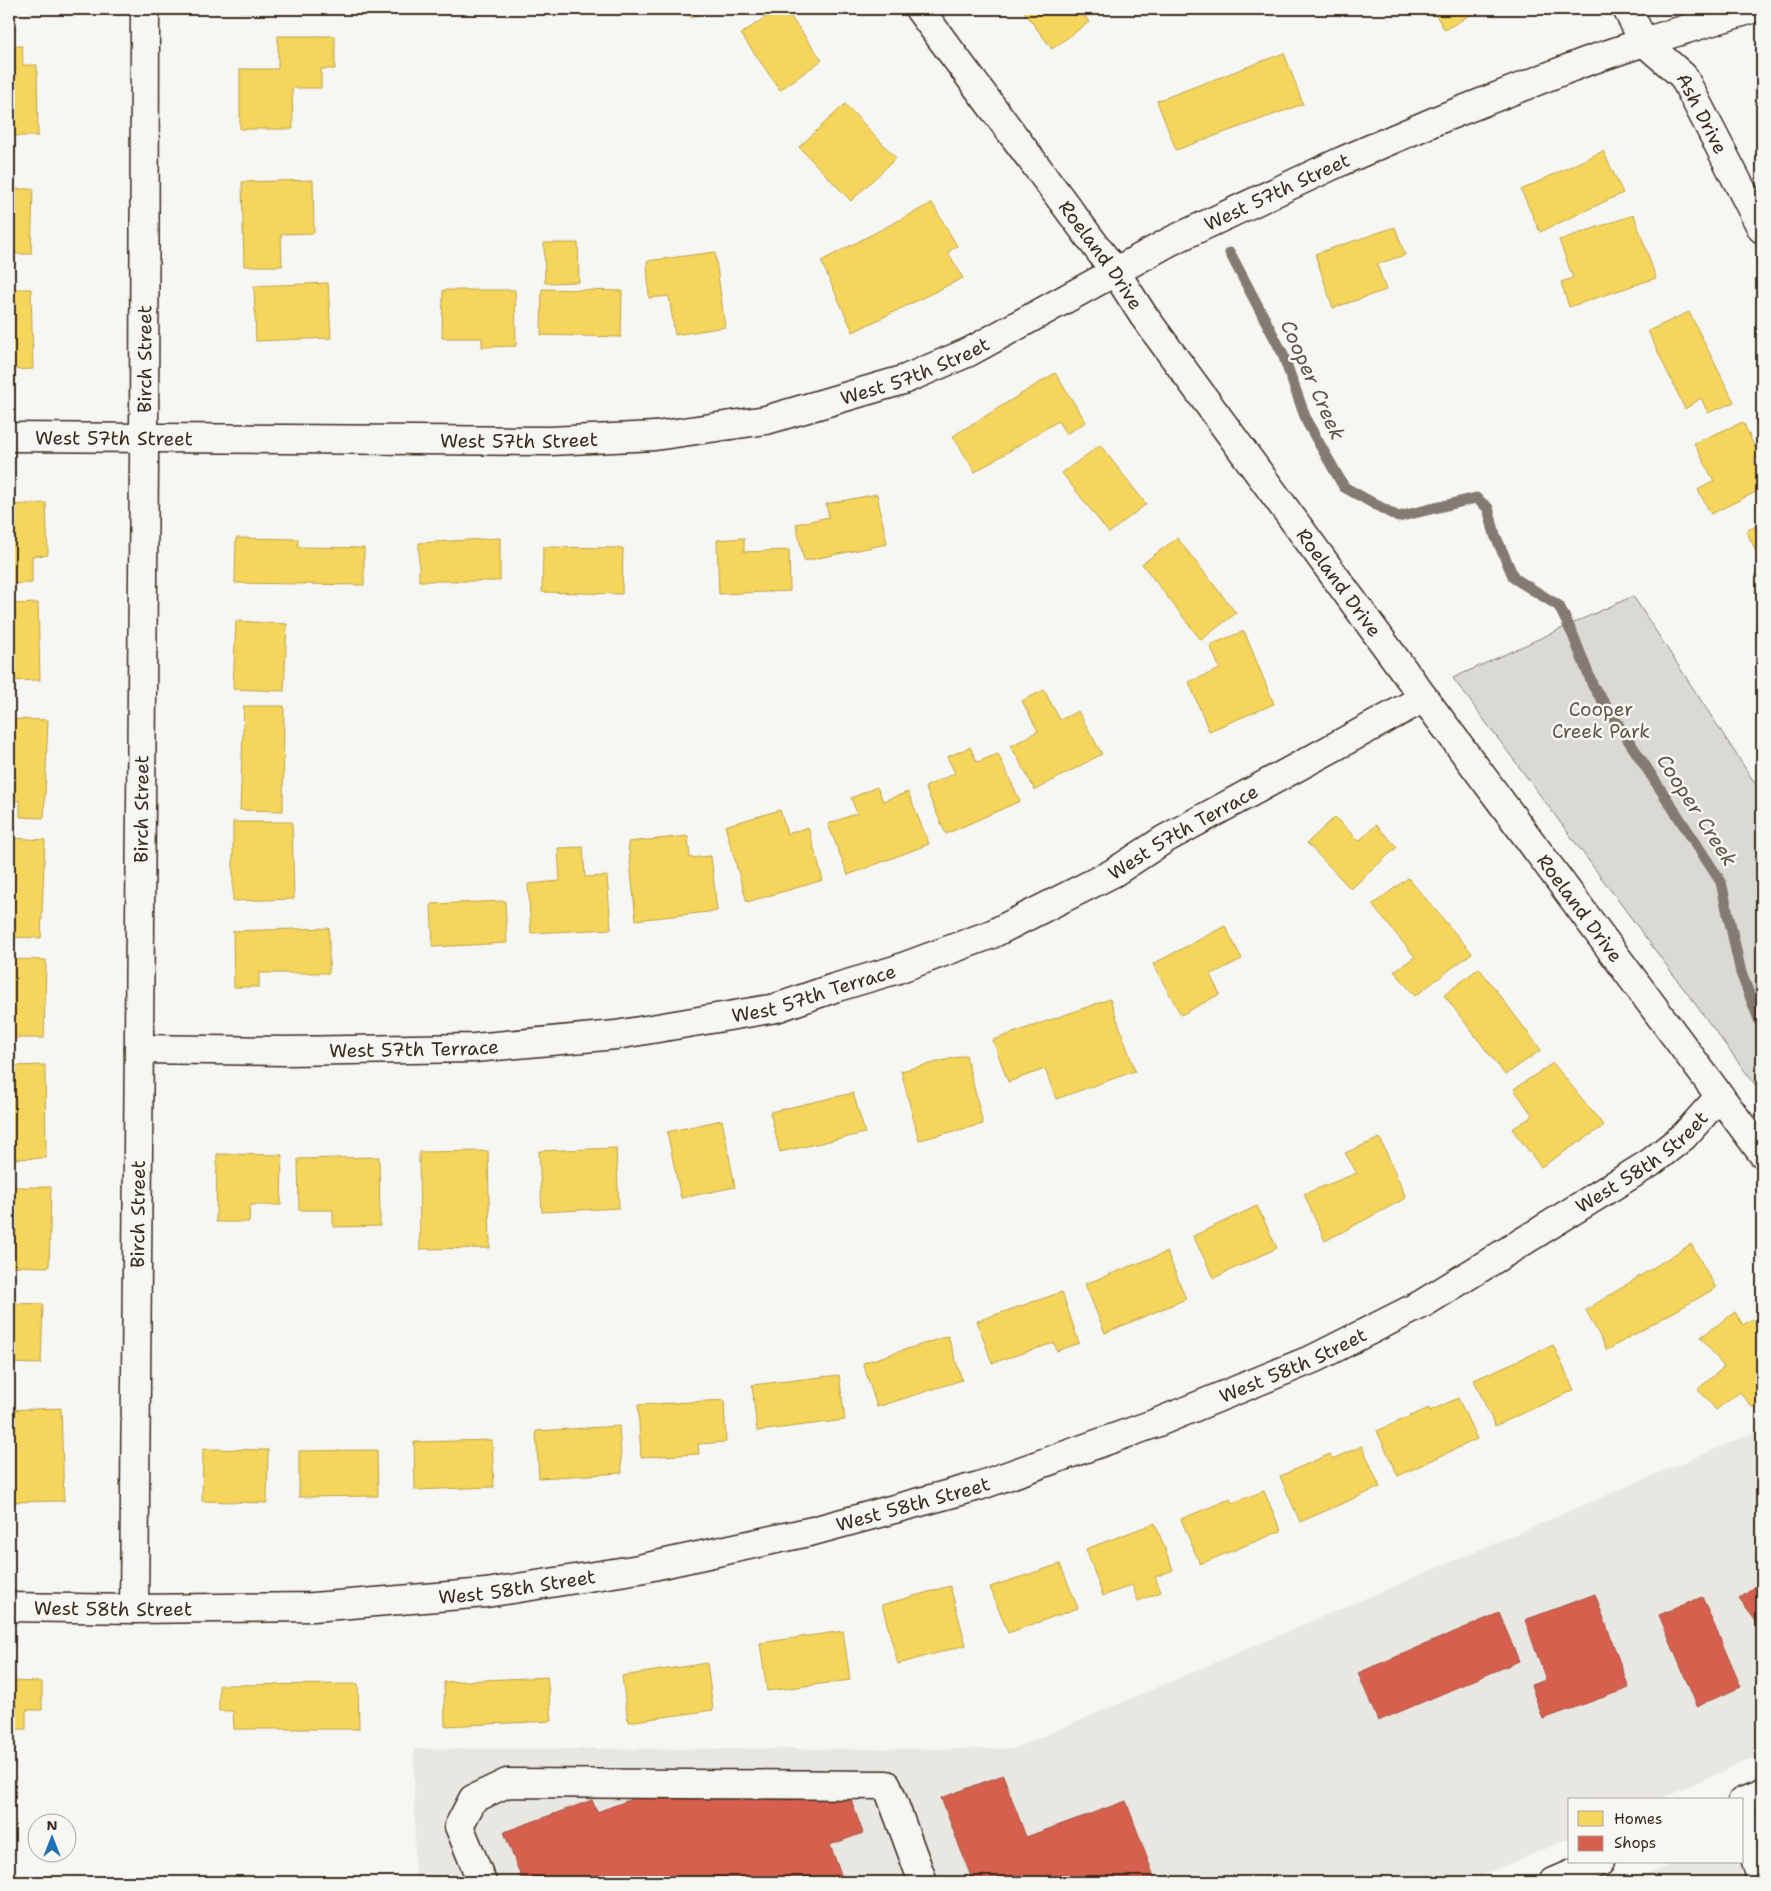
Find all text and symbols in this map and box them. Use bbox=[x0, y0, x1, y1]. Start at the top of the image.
street label: Ash Drive bbox=[1671, 69, 1734, 158]
street label: West 57th Street bbox=[1200, 147, 1353, 236]
street label: Roeland Drive bbox=[1053, 195, 1149, 314]
street label: Birch Street bbox=[132, 305, 157, 413]
water label: Cooper Creek bbox=[1275, 316, 1351, 445]
street label: West 57th Street bbox=[837, 331, 994, 410]
street label: West 57th Street bbox=[35, 425, 193, 451]
street label: West 57th Street bbox=[440, 426, 598, 454]
street label: Roeland Drive bbox=[1291, 523, 1387, 642]
park label: Cooper Creek Park bbox=[1552, 697, 1650, 744]
water label: Cooper Creek bbox=[1651, 749, 1743, 872]
street label: Birch Street bbox=[128, 755, 154, 863]
street label: West 57th Terrace bbox=[1103, 778, 1262, 885]
street label: Roeland Drive bbox=[1532, 849, 1629, 967]
street label: West 57th Terrace bbox=[730, 958, 899, 1028]
street label: West 57th Terrace bbox=[329, 1033, 500, 1063]
street label: West 58th Street bbox=[1571, 1106, 1713, 1219]
street label: Birch Street bbox=[124, 1160, 150, 1268]
street label: West 58th Street bbox=[1216, 1322, 1371, 1408]
street label: West 58th Street bbox=[833, 1471, 993, 1537]
street label: West 58th Street bbox=[437, 1564, 597, 1609]
street label: West 58th Street bbox=[34, 1595, 192, 1622]
legend bbox=[1568, 1798, 1744, 1864]
text: Homes bbox=[1614, 1809, 1662, 1829]
north arrow bbox=[28, 1814, 78, 1864]
text: N bbox=[46, 1816, 58, 1834]
text: Shops bbox=[1614, 1833, 1656, 1853]

